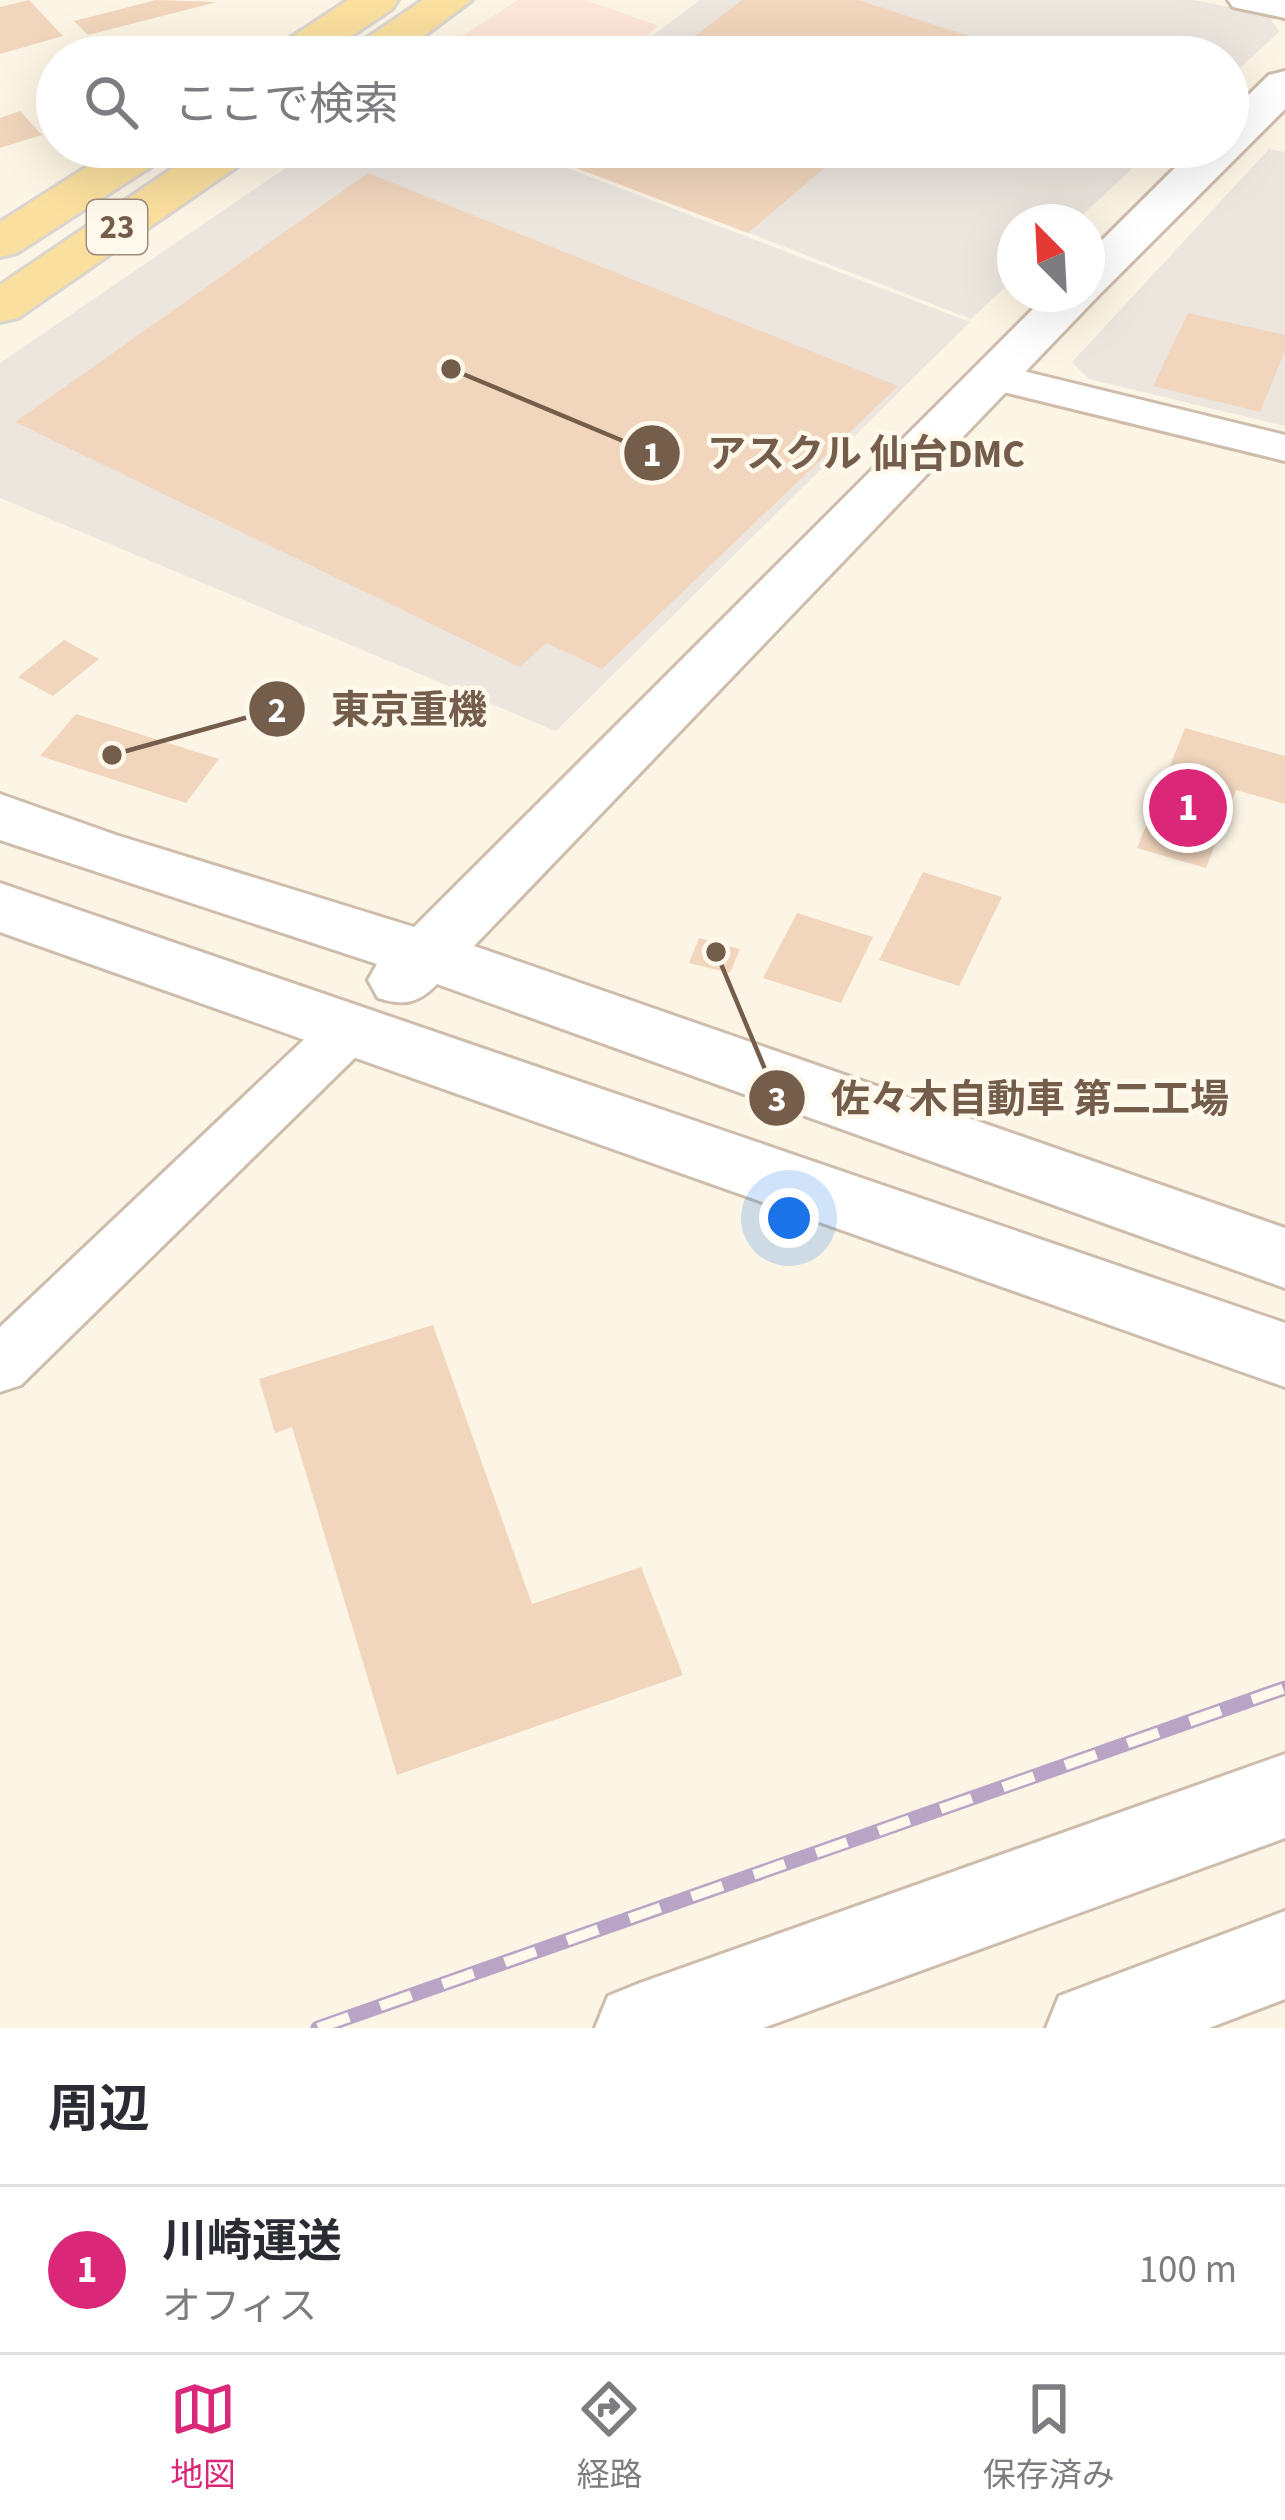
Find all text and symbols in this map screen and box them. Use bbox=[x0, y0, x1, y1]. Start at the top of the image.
search box bbox=[36, 36, 1249, 168]
icon: search bbox=[78, 69, 144, 135]
text: ここで検索 bbox=[174, 73, 399, 137]
road number: 23 bbox=[87, 200, 147, 254]
north arrow bbox=[997, 204, 1105, 312]
callout: アスクル 仙台DMC bbox=[622, 416, 1049, 491]
text: アスクル 仙台DMC bbox=[707, 427, 1025, 483]
text: 1 bbox=[642, 429, 662, 480]
callout: 東京重機 bbox=[247, 672, 511, 747]
text: 東京重機 bbox=[331, 683, 487, 739]
text: 2 bbox=[267, 685, 287, 736]
pin: 1 bbox=[1149, 763, 1227, 853]
callout: 佐々木自動車 第二工場 bbox=[747, 1061, 1253, 1136]
text: 佐々木自動車 第二工場 bbox=[831, 1072, 1229, 1128]
text: 3 bbox=[767, 1074, 787, 1125]
your location bbox=[759, 1188, 819, 1248]
text: 周辺 bbox=[48, 2074, 150, 2146]
text: 川崎運送 bbox=[162, 2210, 342, 2274]
text: 1 bbox=[77, 2242, 97, 2298]
text: 100 m bbox=[1139, 2242, 1237, 2298]
text: オフィス bbox=[162, 2279, 317, 2335]
tab: 地図 bbox=[170, 2376, 236, 2499]
tab: 経路 bbox=[576, 2376, 642, 2499]
tab: 保存済み bbox=[983, 2376, 1115, 2499]

